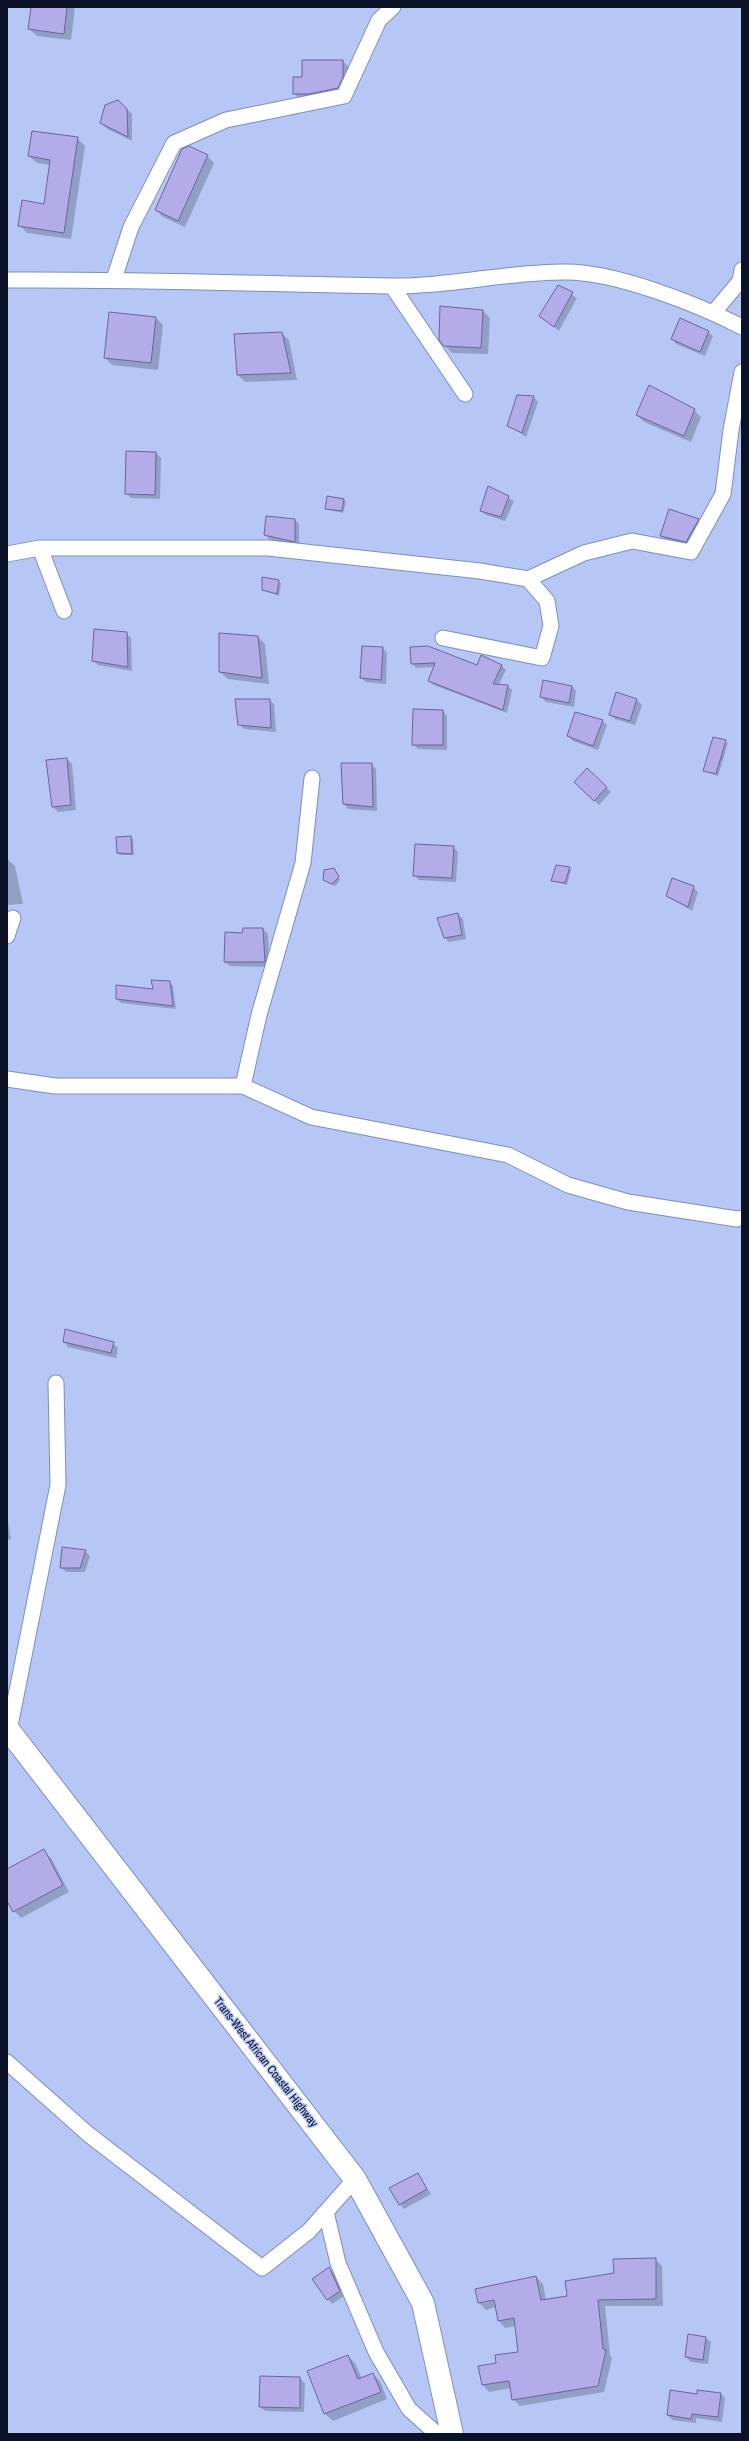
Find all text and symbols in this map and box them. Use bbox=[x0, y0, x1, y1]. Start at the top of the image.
street label: Trans-West African Coastal Highway bbox=[210, 1994, 322, 2130]

